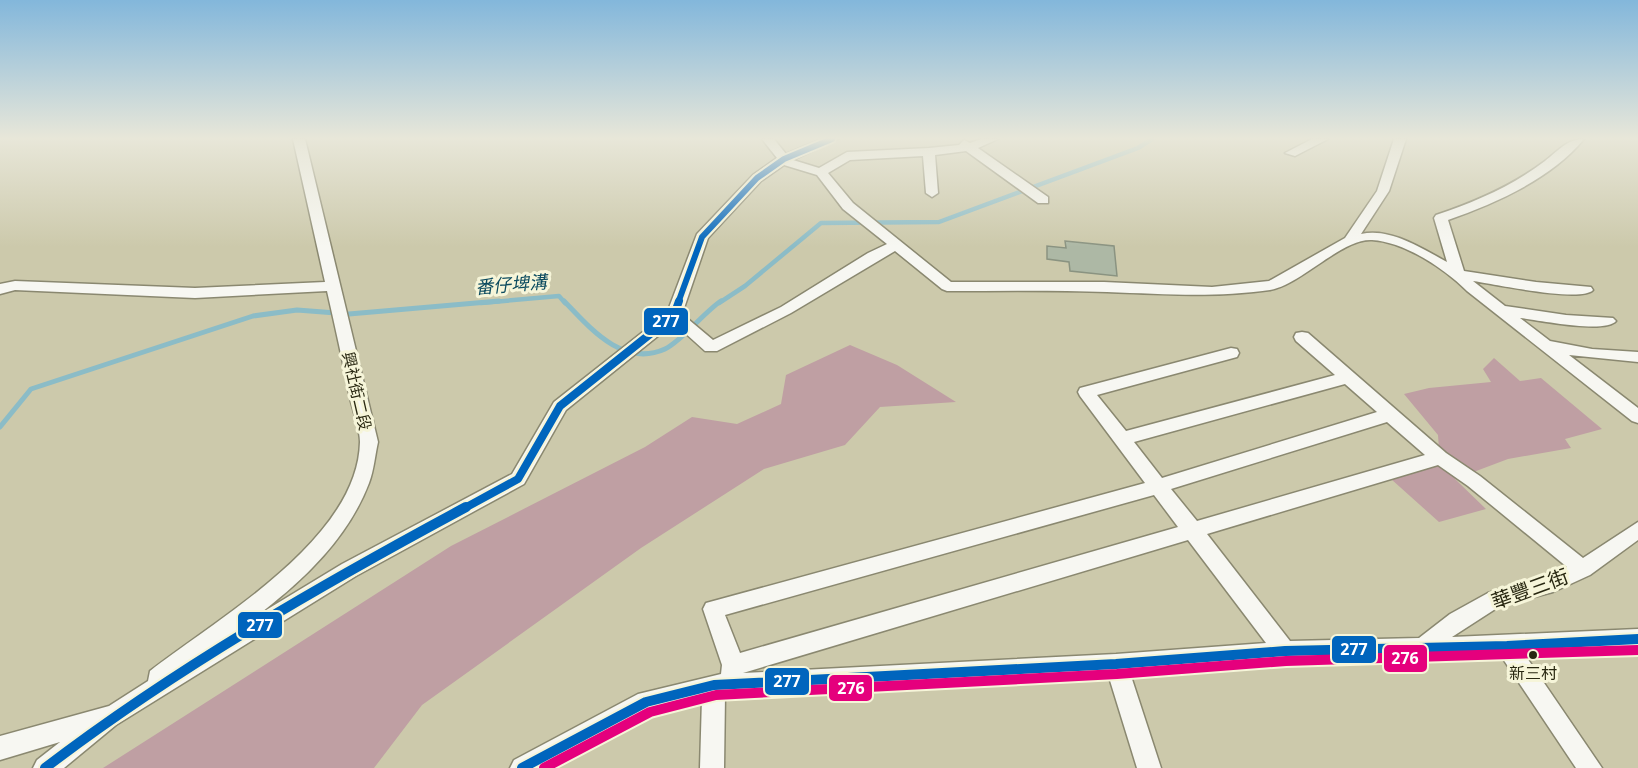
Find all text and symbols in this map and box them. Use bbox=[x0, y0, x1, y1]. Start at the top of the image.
water label: 番仔埤溝 bbox=[474, 269, 551, 299]
line badge: 277 bbox=[643, 307, 689, 336]
text: 277 bbox=[652, 310, 680, 332]
street label: 興社街二段 bbox=[337, 350, 377, 432]
street label: 華豐三街 bbox=[1488, 562, 1572, 615]
line badge: 277 bbox=[237, 611, 283, 639]
text: 277 bbox=[246, 614, 274, 636]
line badge: 277 bbox=[1331, 635, 1377, 664]
text: 277 bbox=[1340, 638, 1368, 660]
line badge: 276 bbox=[1383, 644, 1428, 673]
text: 276 bbox=[1391, 647, 1419, 669]
marker: 新三村 bbox=[1527, 649, 1539, 661]
place label: 新三村 bbox=[1509, 662, 1557, 684]
line badge: 277 bbox=[764, 667, 810, 696]
text: 277 bbox=[773, 670, 801, 692]
line badge: 276 bbox=[828, 674, 873, 702]
text: 276 bbox=[837, 677, 865, 699]

